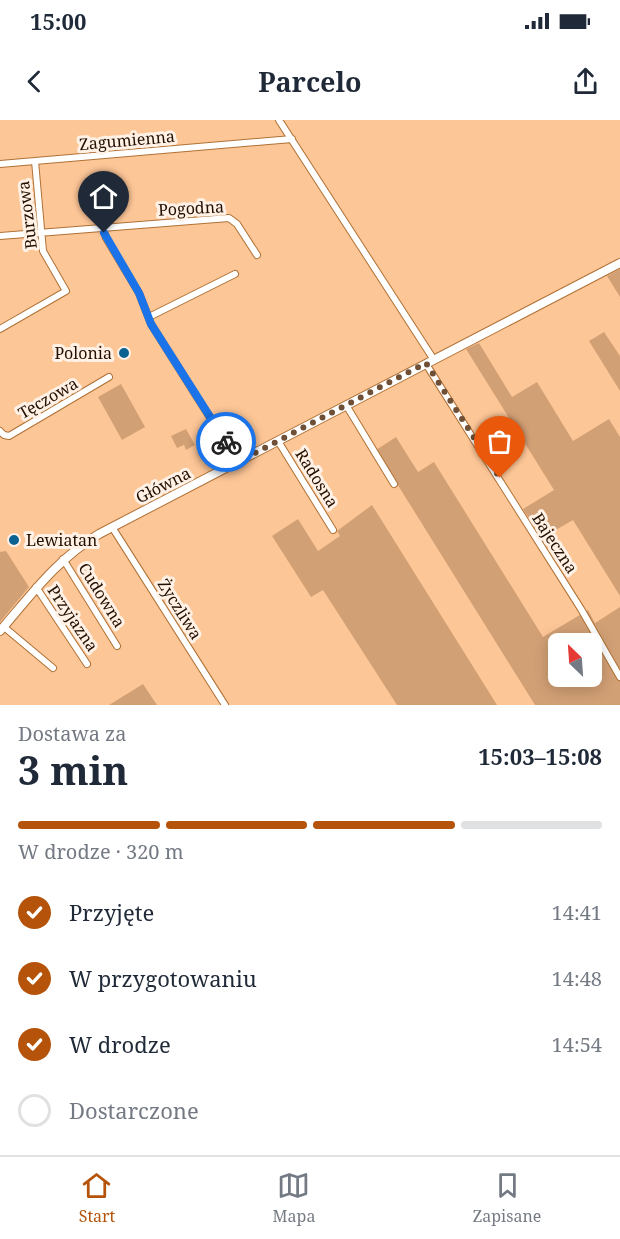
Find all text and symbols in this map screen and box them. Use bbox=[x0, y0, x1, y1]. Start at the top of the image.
text: 15:00 bbox=[30, 6, 86, 36]
text: Parcelo bbox=[258, 63, 362, 100]
icon: back bbox=[18, 65, 51, 98]
icon: share bbox=[569, 65, 602, 98]
street label: Zagumienna bbox=[78, 125, 176, 155]
pin bbox=[78, 171, 129, 233]
street label: Burzowa bbox=[12, 180, 42, 250]
icon: home bbox=[87, 180, 120, 213]
street label: Pogodna bbox=[158, 195, 224, 221]
place label: Polonia bbox=[54, 342, 112, 364]
marker: Polonia bbox=[117, 346, 131, 360]
street label: Tęczowa bbox=[14, 372, 82, 424]
courier bbox=[196, 412, 256, 472]
pin bbox=[474, 416, 525, 478]
icon: bag bbox=[483, 425, 516, 458]
icon: bike bbox=[210, 426, 243, 459]
street label: Radosna bbox=[290, 445, 344, 511]
street label: Główna bbox=[132, 462, 194, 508]
street label: Bajeczna bbox=[527, 508, 583, 578]
place label: Lewiatan bbox=[26, 529, 97, 551]
marker: Lewiatan bbox=[7, 533, 21, 547]
street label: Cudowna bbox=[74, 559, 130, 631]
street label: Życzliwa bbox=[153, 575, 207, 643]
street label: Przyjazna bbox=[43, 580, 103, 656]
north arrow bbox=[548, 633, 602, 687]
map controls bbox=[548, 633, 602, 687]
text: Dostawa za bbox=[18, 720, 127, 747]
text: 15:03–15:08 bbox=[478, 741, 602, 771]
text: 3 min bbox=[18, 743, 128, 796]
text: W drodze · 320 m bbox=[18, 838, 184, 865]
icon: check bbox=[18, 896, 51, 929]
text: Przyjęte bbox=[69, 897, 154, 927]
text: 14:41 bbox=[552, 899, 602, 926]
icon: check bbox=[18, 962, 51, 995]
text: W przygotowaniu bbox=[69, 963, 257, 993]
text: 14:48 bbox=[552, 965, 602, 992]
icon: check bbox=[18, 1028, 51, 1061]
text: W drodze bbox=[69, 1029, 171, 1059]
text: 14:54 bbox=[552, 1031, 602, 1058]
text: Dostarczone bbox=[69, 1095, 199, 1125]
tab: Start bbox=[79, 1169, 115, 1227]
tab: Mapa bbox=[273, 1169, 315, 1227]
tab: Zapisane bbox=[473, 1169, 541, 1227]

